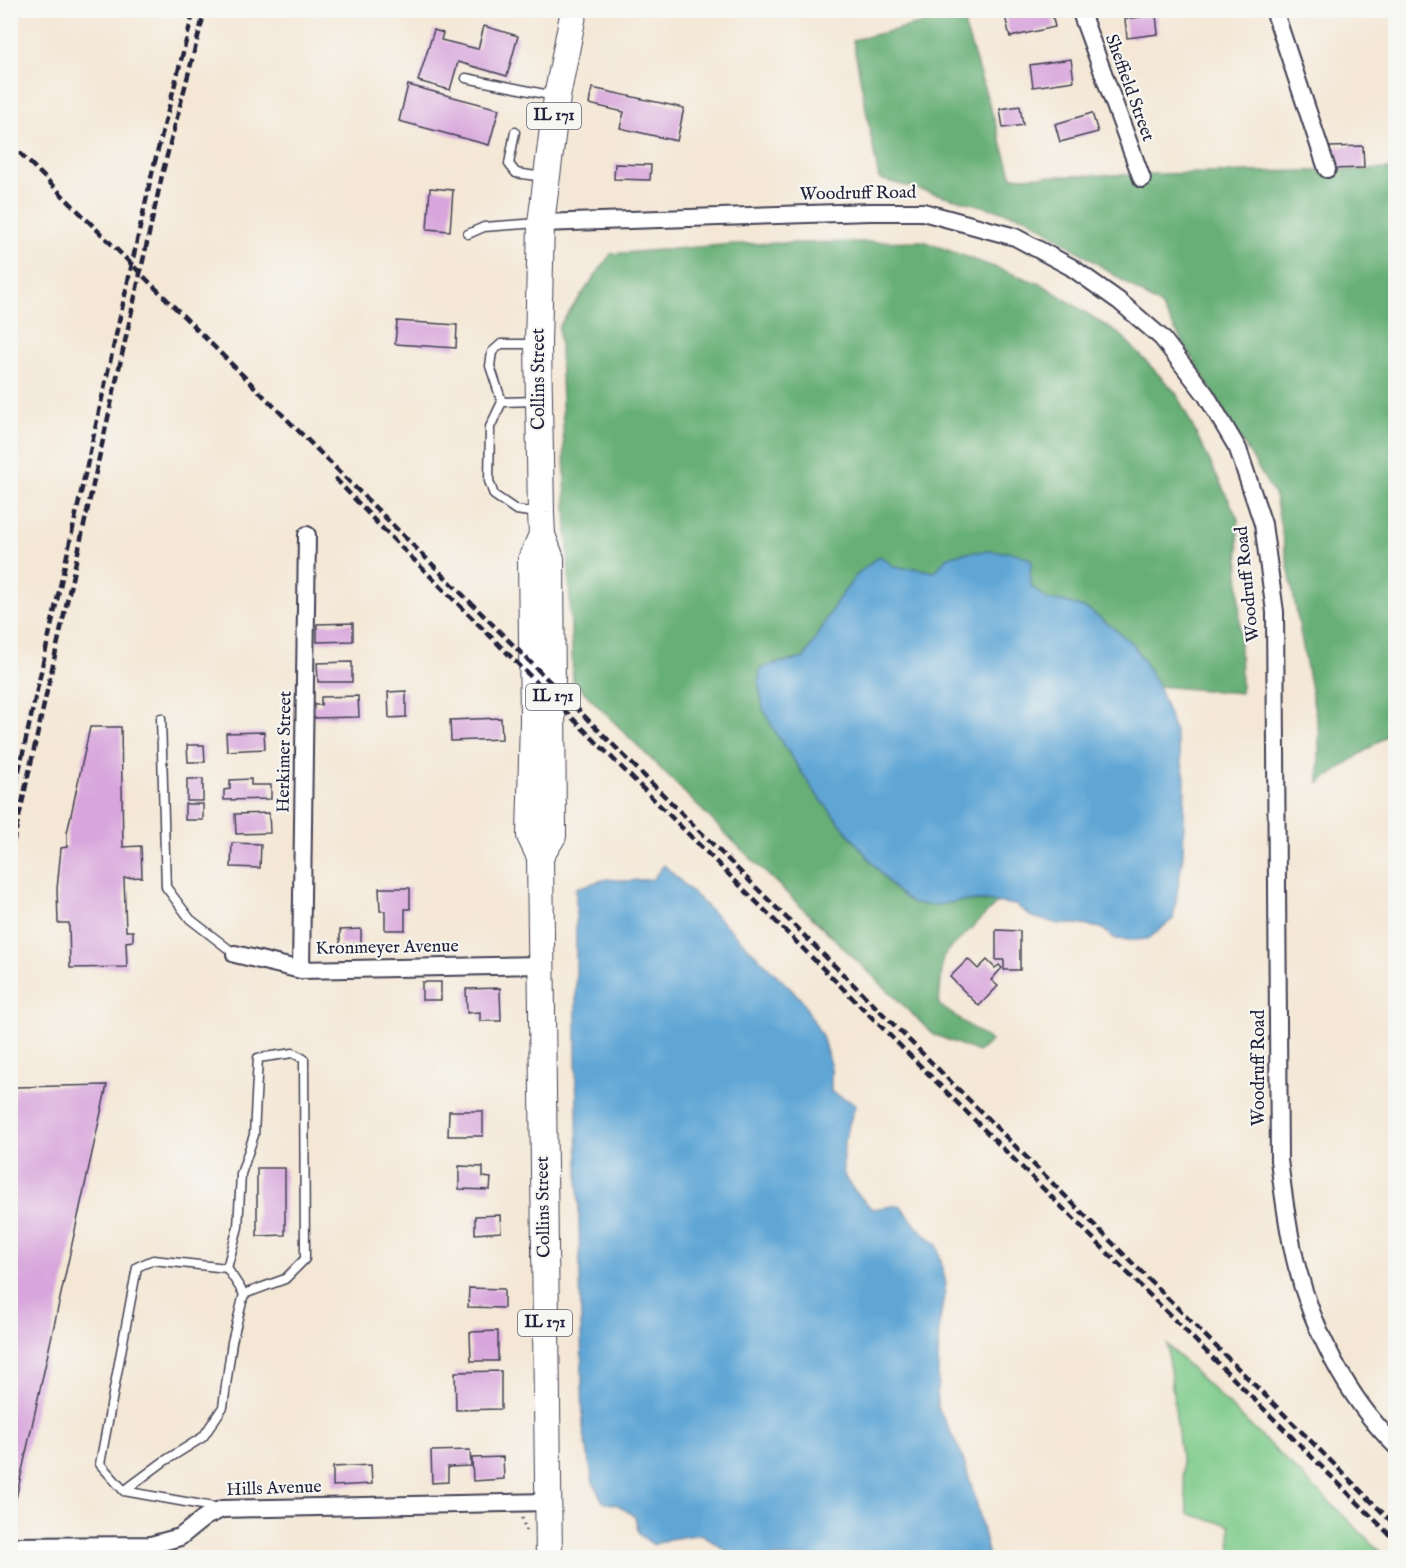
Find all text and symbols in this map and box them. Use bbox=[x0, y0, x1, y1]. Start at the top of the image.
street label: Sheffield Street bbox=[1099, 31, 1159, 145]
road number: IL 171 bbox=[527, 103, 581, 129]
street label: Woodruff Road bbox=[800, 181, 917, 207]
street label: Collins Street bbox=[528, 328, 551, 430]
street label: Woodruff Road bbox=[1230, 524, 1266, 643]
road number: IL 171 bbox=[526, 684, 580, 710]
street label: Herkimer Street bbox=[272, 691, 298, 813]
street label: Kronmeyer Avenue bbox=[315, 935, 459, 961]
street label: Woodruff Road bbox=[1248, 1009, 1271, 1126]
street label: Collins Street bbox=[532, 1156, 556, 1258]
road number: IL 171 bbox=[518, 1310, 572, 1336]
street label: Hills Avenue bbox=[226, 1476, 322, 1502]

